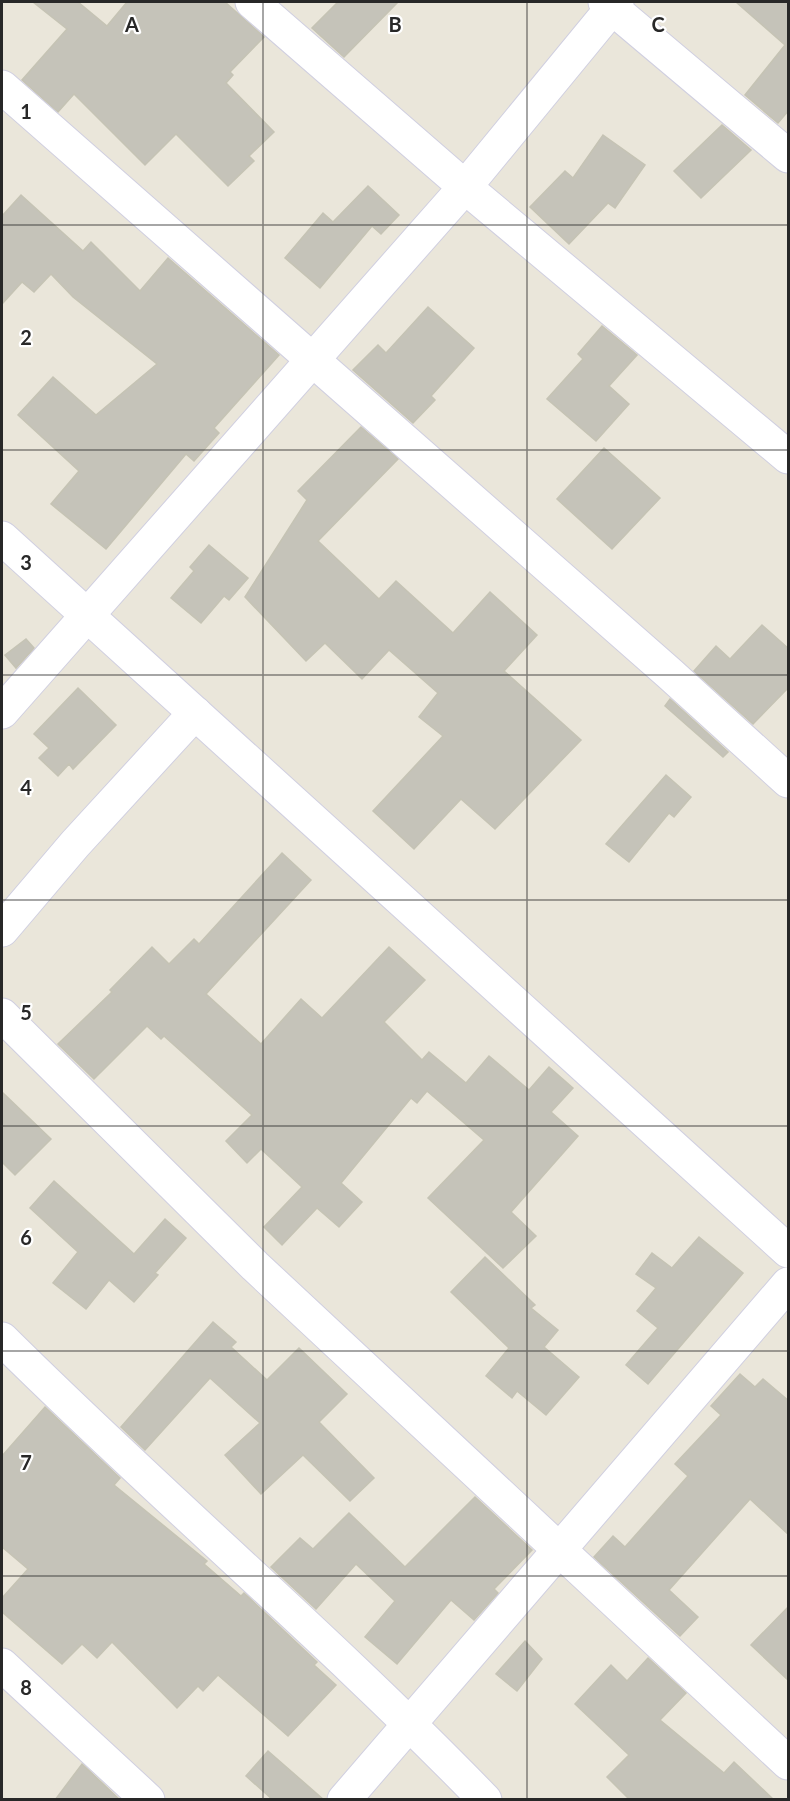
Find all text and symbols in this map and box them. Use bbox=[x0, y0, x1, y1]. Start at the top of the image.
text: A bbox=[124, 12, 139, 36]
text: B bbox=[388, 12, 402, 36]
text: C bbox=[651, 12, 665, 36]
text: 1 bbox=[20, 99, 32, 123]
text: 2 bbox=[20, 325, 32, 349]
text: 3 bbox=[20, 550, 32, 574]
text: 4 bbox=[20, 775, 32, 799]
text: 5 bbox=[20, 1000, 32, 1024]
text: 6 bbox=[20, 1225, 32, 1249]
text: 7 bbox=[20, 1450, 32, 1474]
text: 8 bbox=[20, 1675, 32, 1699]

